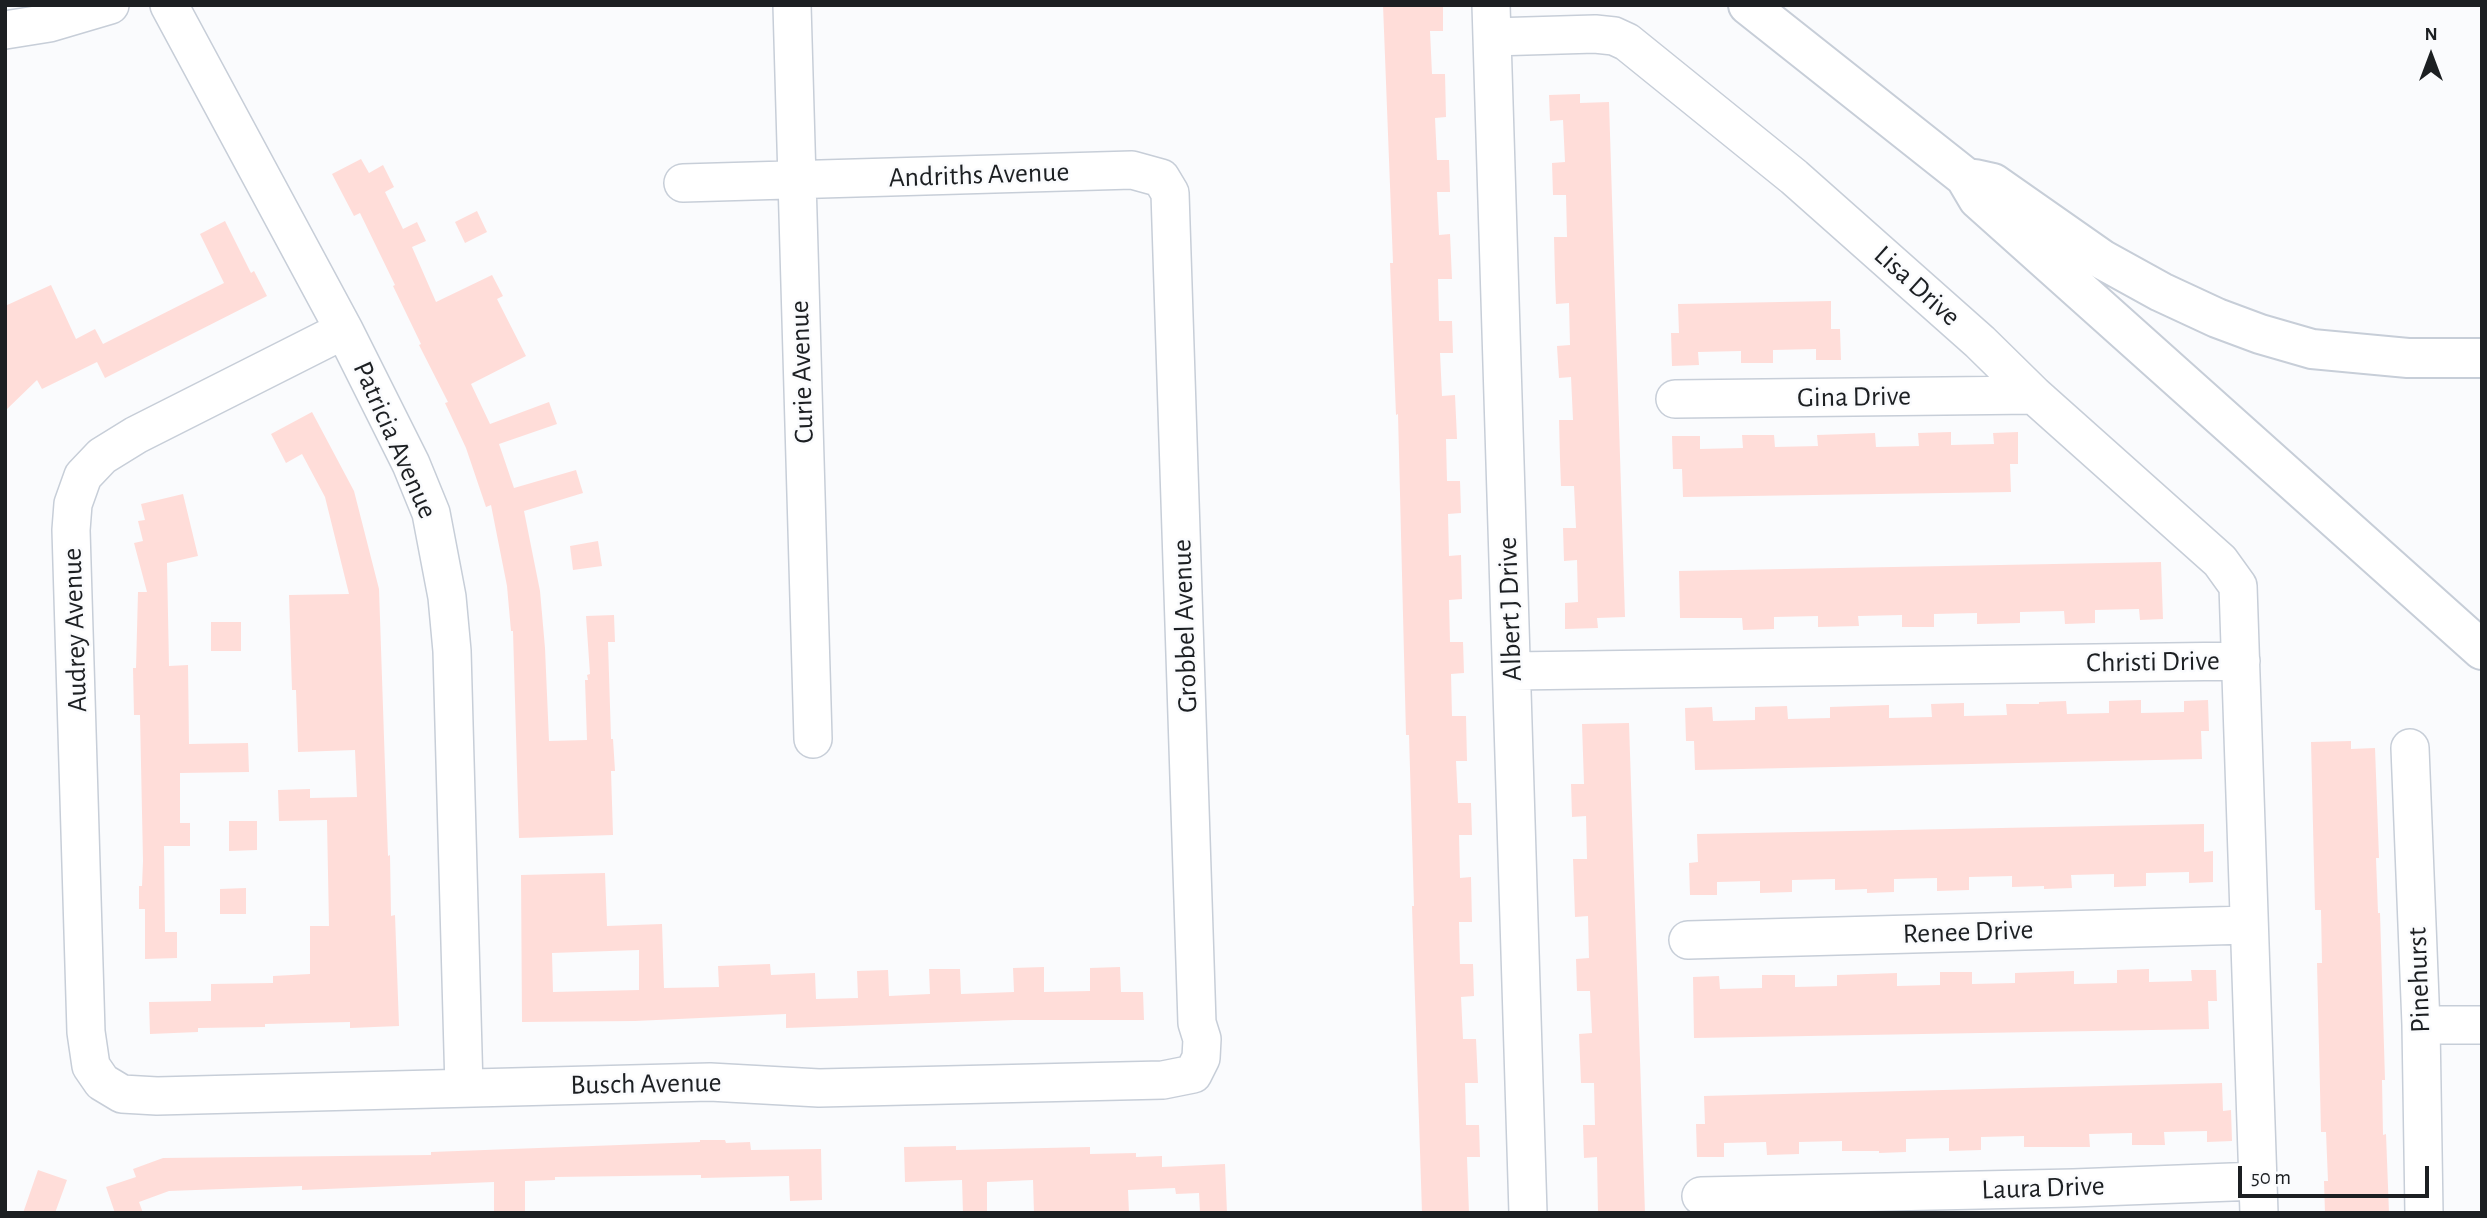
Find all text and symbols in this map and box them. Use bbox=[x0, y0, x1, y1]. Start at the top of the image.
north arrow bbox=[2396, 21, 2466, 91]
text: N bbox=[2424, 25, 2438, 44]
street label: Andriths Avenue bbox=[888, 155, 1070, 195]
street label: Lisa Drive bbox=[1867, 239, 1967, 333]
street label: Curie Avenue bbox=[783, 300, 821, 444]
street label: Patricia Avenue bbox=[345, 356, 445, 524]
street label: Gina Drive bbox=[1797, 379, 1911, 415]
street label: Albert J Drive bbox=[1491, 536, 1529, 682]
street label: Grobbel Avenue bbox=[1165, 539, 1205, 713]
street label: Audrey Avenue bbox=[55, 547, 95, 713]
street label: Christi Drive bbox=[2086, 644, 2220, 680]
street label: Renee Drive bbox=[1902, 913, 2034, 951]
street label: Pinehurst bbox=[2400, 927, 2438, 1033]
street label: Busch Avenue bbox=[570, 1066, 722, 1102]
scale bar bbox=[2242, 1152, 2433, 1196]
text: 50 m bbox=[2251, 1167, 2291, 1188]
street label: Laura Drive bbox=[1981, 1169, 2105, 1207]

